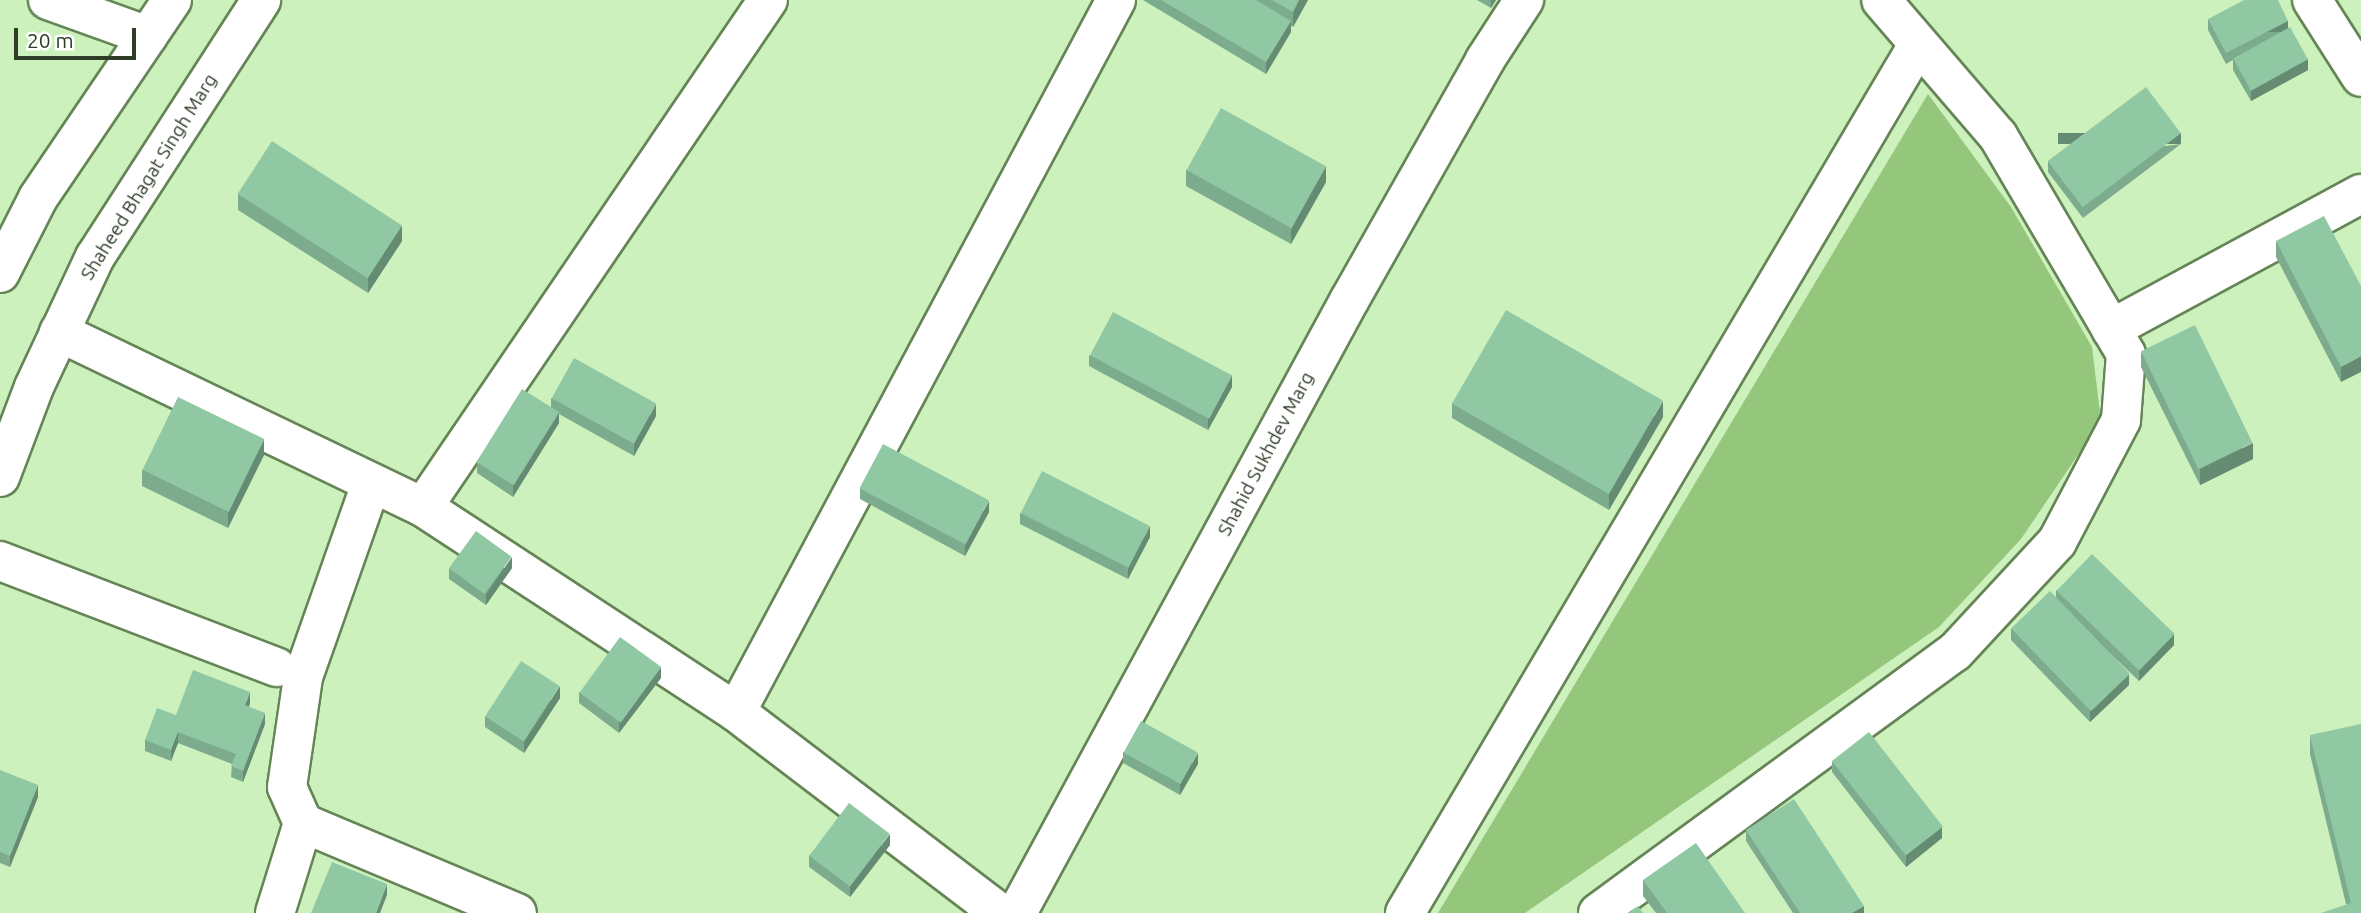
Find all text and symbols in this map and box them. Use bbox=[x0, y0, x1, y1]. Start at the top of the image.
scale bar bbox=[18, 14, 140, 58]
text: 20 m bbox=[27, 28, 74, 52]
street label: Shaheed Bhagat Singh Marg bbox=[76, 70, 222, 284]
street label: Shahid Sukhdev Marg bbox=[1213, 368, 1319, 540]

